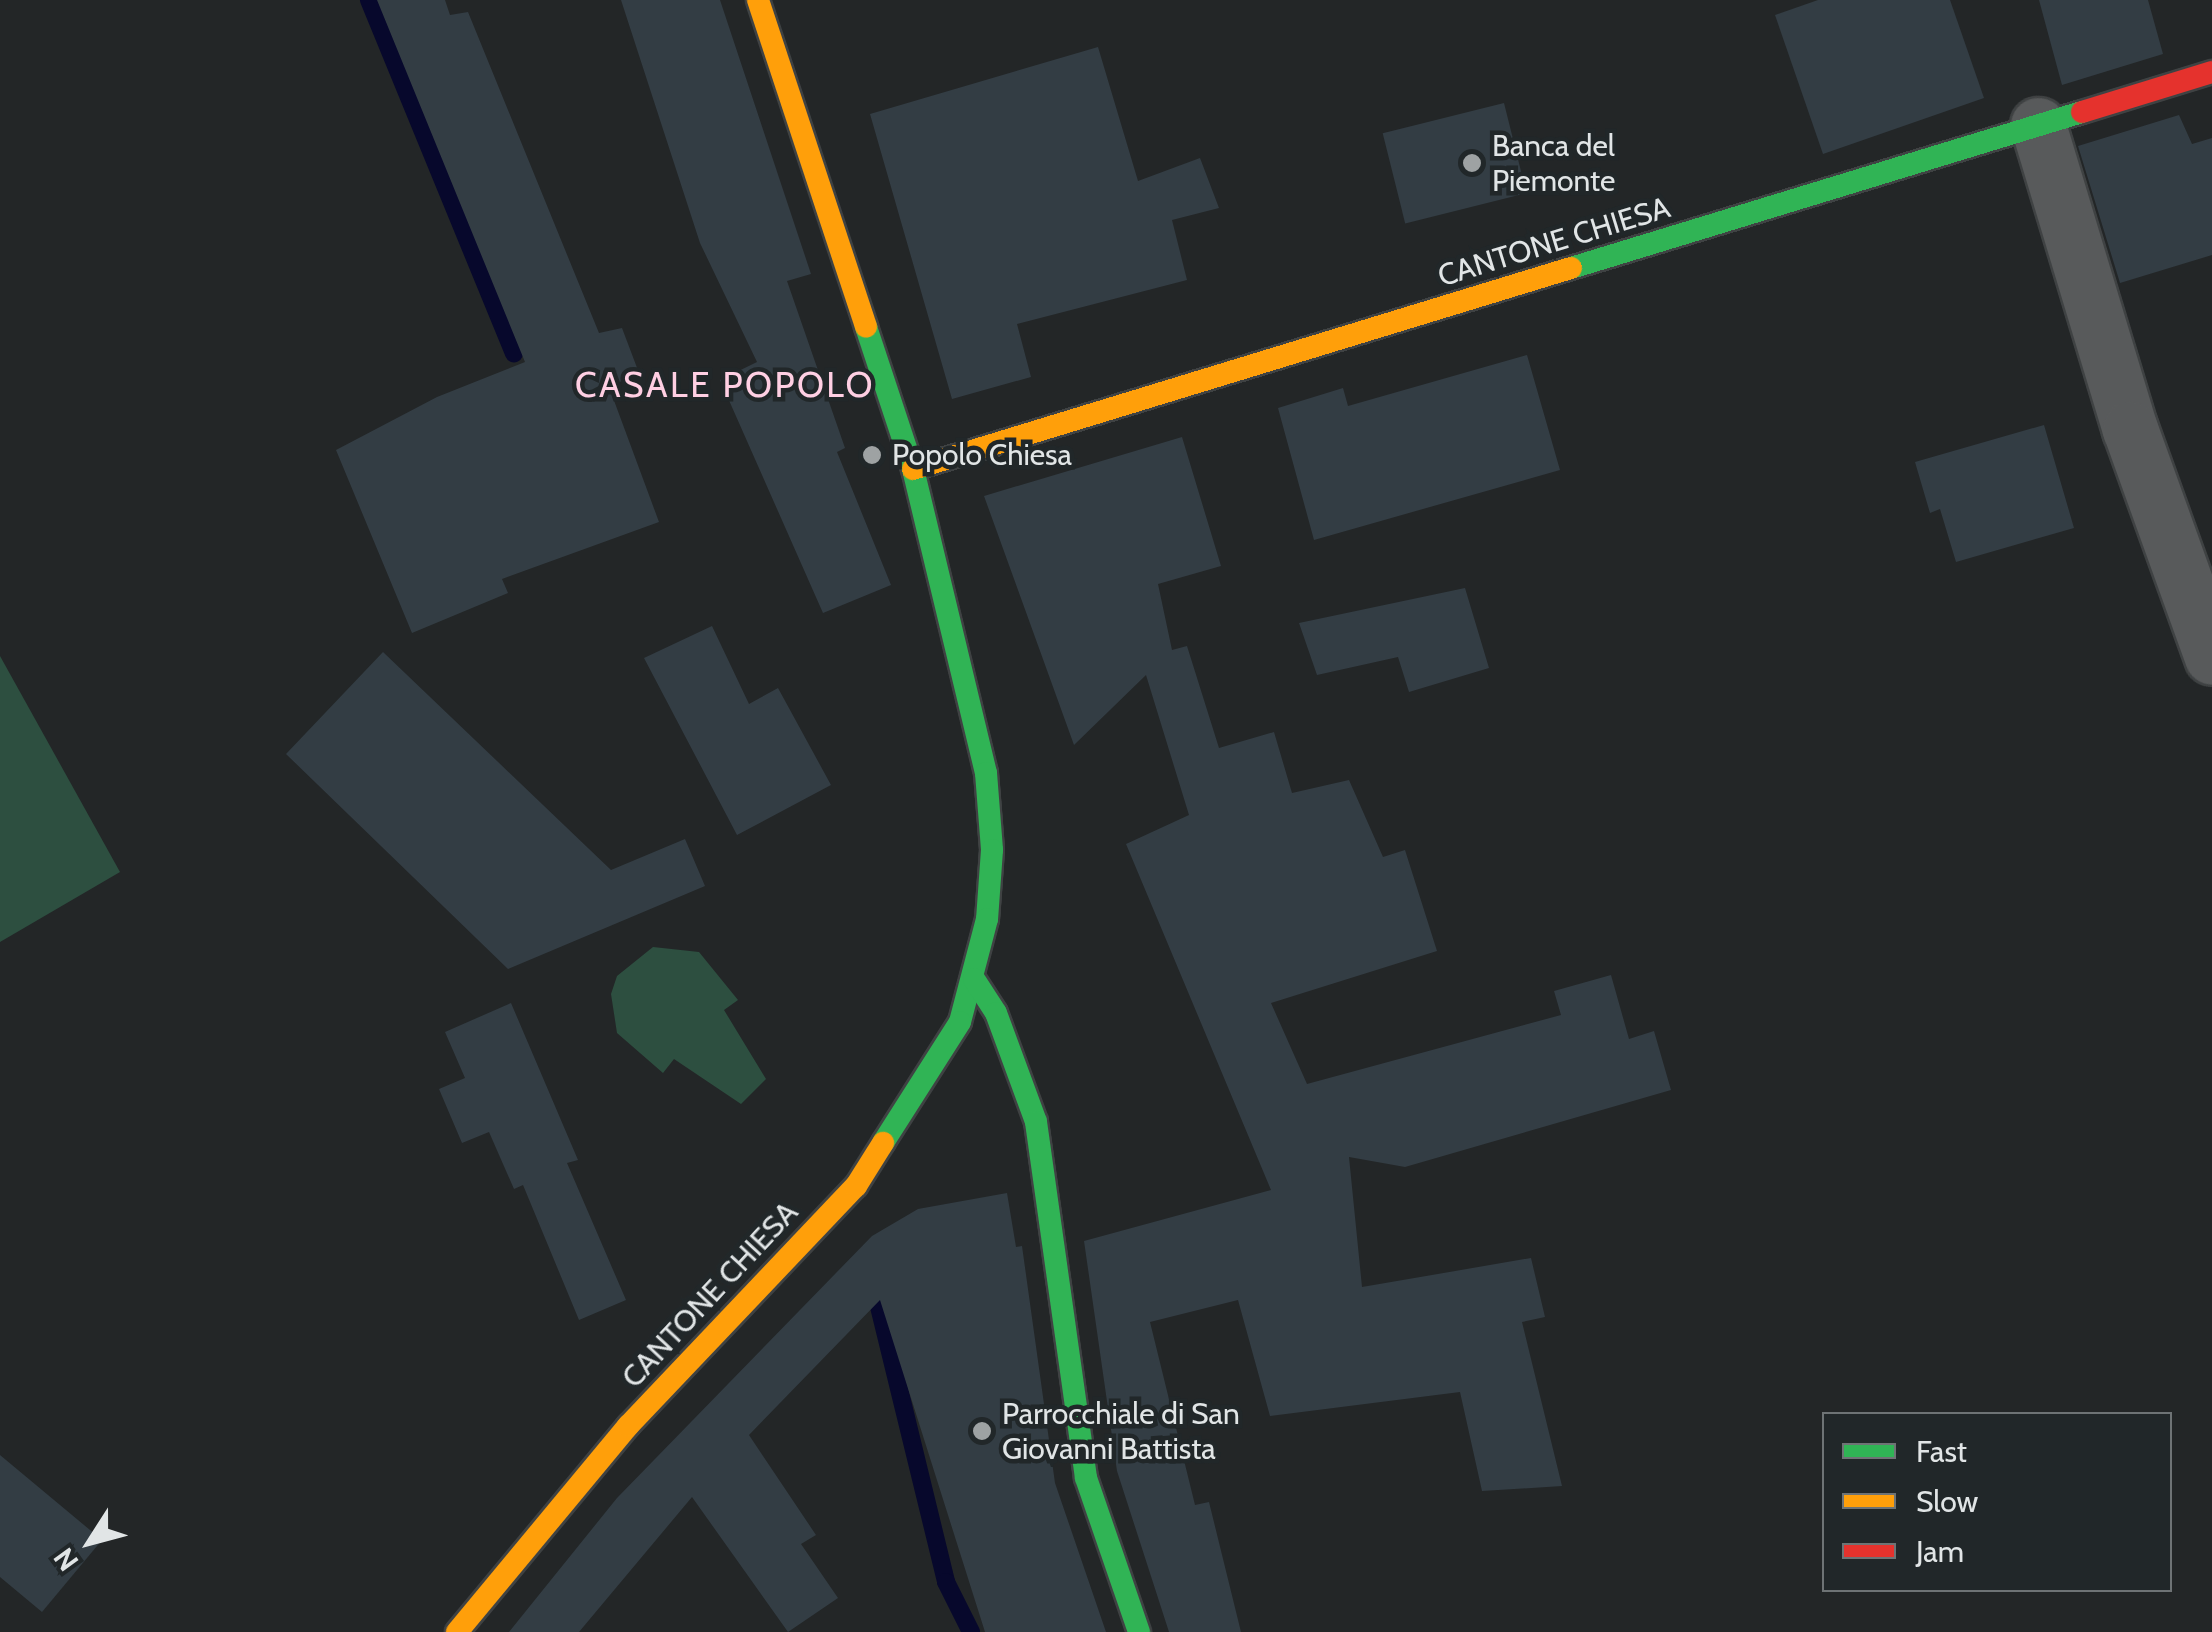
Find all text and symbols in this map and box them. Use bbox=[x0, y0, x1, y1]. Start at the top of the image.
place label: Banca del Piemonte bbox=[1492, 128, 1615, 198]
marker: Banca del Piemonte bbox=[1461, 152, 1483, 174]
street label: CANTONE CHIESA bbox=[1434, 190, 1674, 294]
district label: CASALE POPOLO bbox=[575, 364, 875, 406]
place label: Popolo Chiesa bbox=[892, 437, 1072, 473]
marker: Popolo Chiesa bbox=[861, 444, 883, 466]
street label: CANTONE CHIESA bbox=[615, 1195, 805, 1395]
place label: Parrocchiale di San Giovanni Battista bbox=[1002, 1396, 1240, 1466]
legend bbox=[1822, 1412, 2172, 1592]
marker: Parrocchiale di San Giovanni Battista bbox=[971, 1420, 993, 1442]
text: Fast bbox=[1916, 1433, 1967, 1470]
text: Slow bbox=[1916, 1483, 1978, 1520]
north arrow bbox=[40, 1492, 140, 1592]
text: Jam bbox=[1916, 1533, 1964, 1570]
text: N bbox=[46, 1542, 85, 1578]

